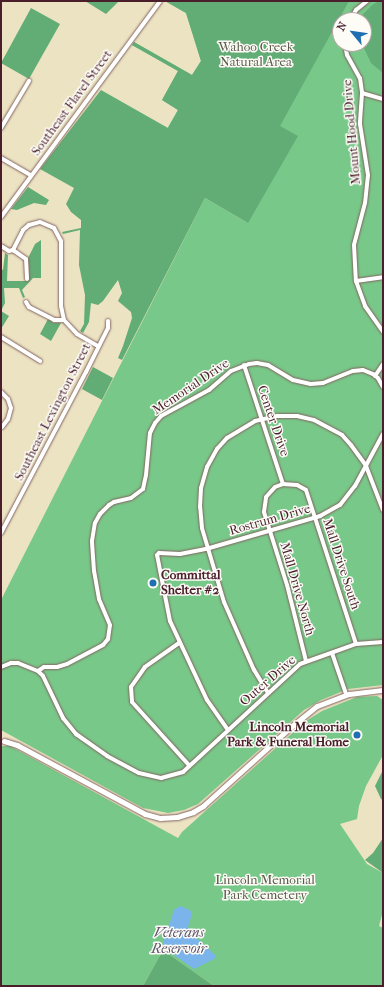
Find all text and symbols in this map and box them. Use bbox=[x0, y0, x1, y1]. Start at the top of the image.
north arrow bbox=[332, 12, 372, 52]
text: N bbox=[334, 20, 350, 33]
park label: Wahoo Creek Natural Area bbox=[219, 40, 293, 71]
street label: Southeast Flavel Street bbox=[28, 47, 116, 159]
street label: Mount Hood Drive bbox=[340, 79, 364, 185]
street label: Southeast Lexington Street bbox=[11, 341, 95, 483]
street label: Memorial Drive bbox=[150, 356, 232, 418]
street label: Center Drive bbox=[254, 384, 292, 458]
street label: Rostrum Drive bbox=[228, 501, 312, 539]
street label: Mall Drive South bbox=[319, 516, 363, 612]
street label: Mall Drive North bbox=[276, 541, 318, 637]
place label: Committal Shelter #2 bbox=[161, 568, 221, 599]
marker: Committal Shelter #2 bbox=[148, 578, 158, 588]
street label: Outer Drive bbox=[237, 653, 299, 709]
place label: Lincoln Memorial Park & Funeral Home bbox=[227, 720, 349, 751]
marker: Lincoln Memorial Park & Funeral Home bbox=[352, 730, 362, 740]
park label: Lincoln Memorial Park Cemetery bbox=[215, 873, 315, 904]
water label: Veterans Reservoir bbox=[151, 925, 207, 958]

